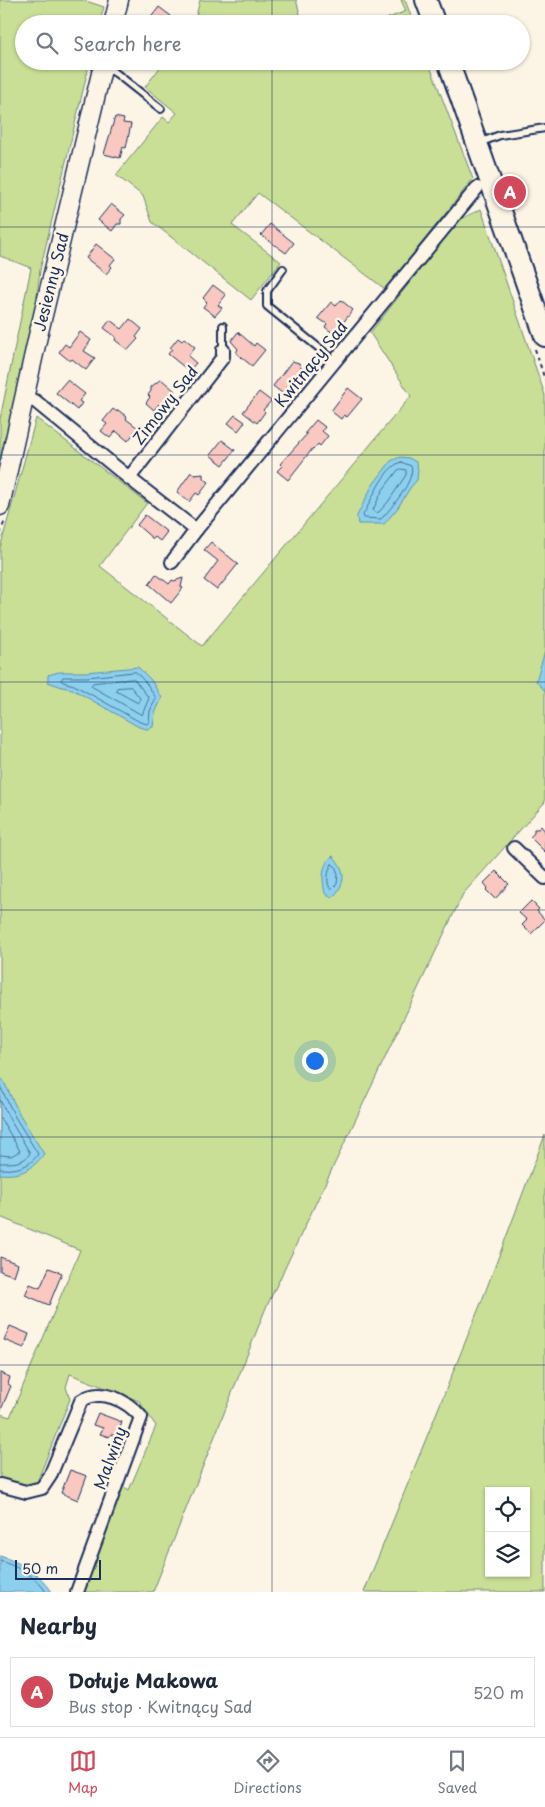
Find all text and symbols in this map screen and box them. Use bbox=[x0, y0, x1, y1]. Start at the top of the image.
search box bbox=[15, 15, 530, 70]
icon: search bbox=[33, 29, 61, 57]
text: Search here bbox=[73, 29, 182, 57]
pin: A bbox=[494, 173, 526, 211]
street label: Jesienny Sad bbox=[26, 230, 74, 334]
street label: Kwitnący Sad bbox=[268, 315, 353, 412]
street label: Zimowy Sad bbox=[126, 360, 203, 449]
your location bbox=[302, 1048, 328, 1074]
street label: Malwiny bbox=[87, 1423, 132, 1493]
map controls bbox=[485, 1487, 530, 1577]
button: locate bbox=[485, 1487, 530, 1532]
button: layers bbox=[485, 1532, 530, 1577]
scale bar bbox=[15, 1557, 101, 1580]
text: 50 m bbox=[22, 1558, 58, 1579]
text: Nearby bbox=[20, 1609, 97, 1641]
text: Dołuje Makowa bbox=[68, 1666, 218, 1694]
text: A bbox=[31, 1680, 43, 1704]
text: 520 m bbox=[473, 1680, 524, 1704]
text: Bus stop · Kwitnący Sad bbox=[68, 1694, 252, 1718]
tab: Map bbox=[68, 1747, 98, 1798]
tab: Directions bbox=[234, 1747, 302, 1798]
tab: Saved bbox=[437, 1747, 477, 1798]

